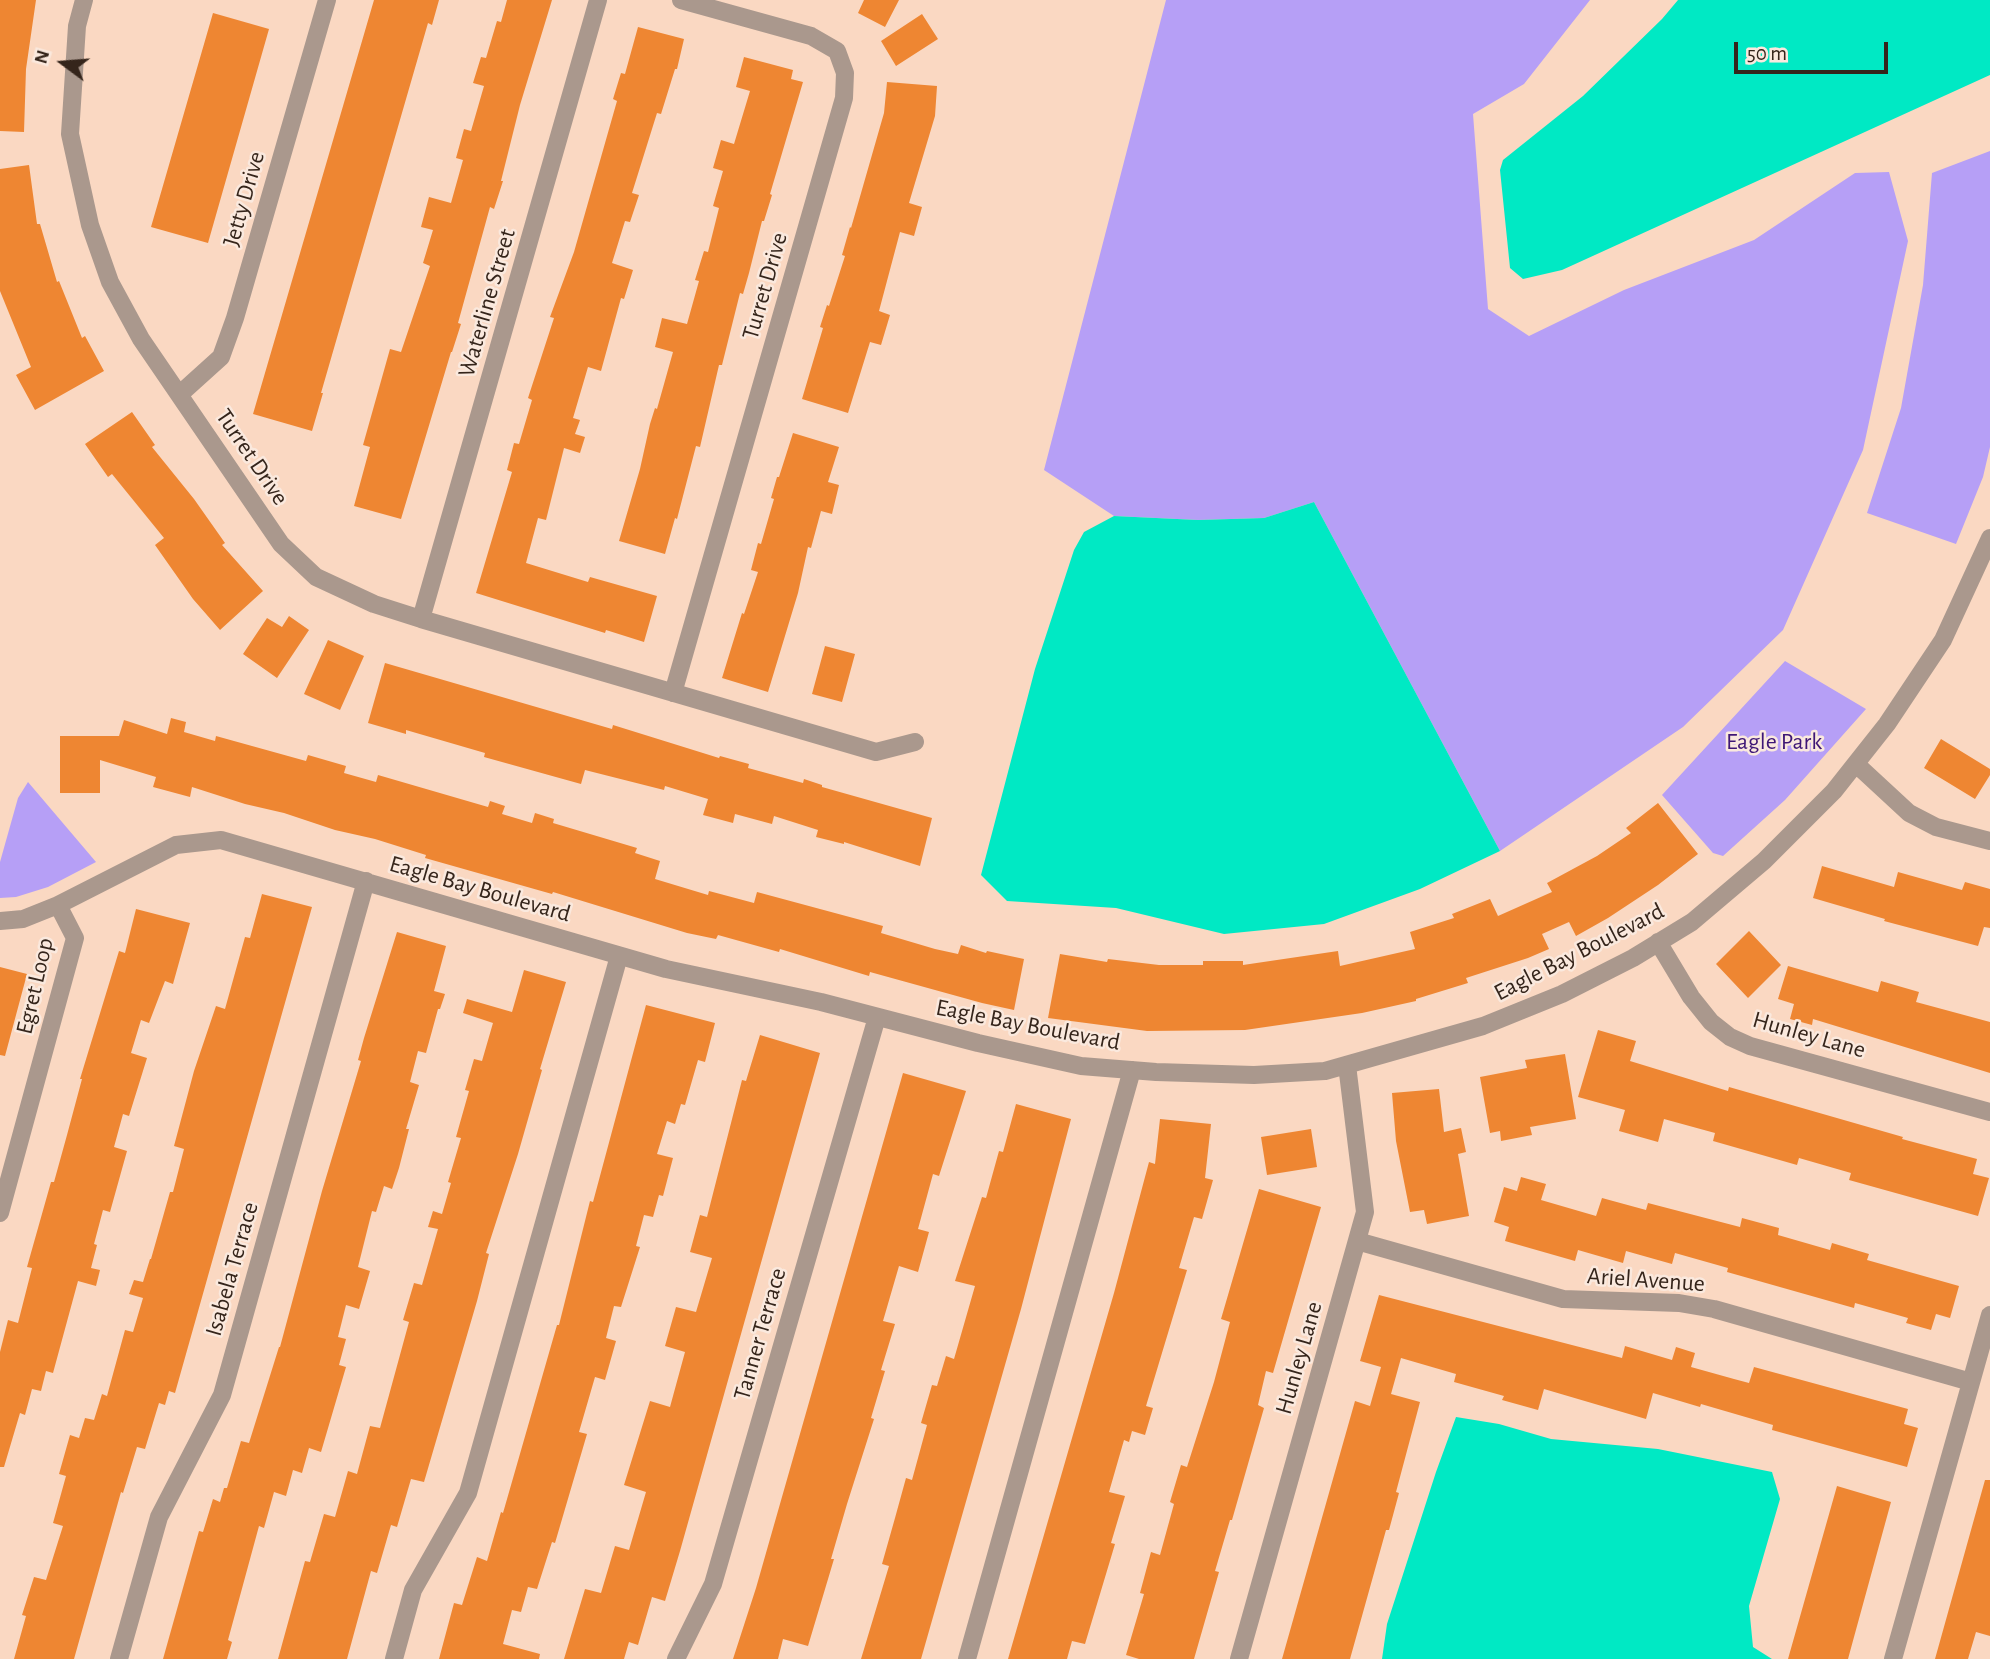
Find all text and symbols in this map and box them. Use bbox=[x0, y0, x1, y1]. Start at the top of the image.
north arrow bbox=[28, 28, 98, 98]
scale bar bbox=[1738, 28, 1892, 72]
text: 50 m bbox=[1747, 43, 1787, 64]
text: N bbox=[31, 48, 53, 66]
street label: Jetty Drive bbox=[217, 148, 271, 250]
street label: Waterline Street bbox=[452, 225, 522, 381]
street label: Turret Drive bbox=[736, 229, 794, 343]
street label: Turret Drive bbox=[209, 403, 295, 511]
park label: Eagle Park bbox=[1726, 728, 1822, 756]
street label: Eagle Bay Boulevard bbox=[386, 849, 574, 929]
street label: Eagle Bay Boulevard bbox=[1489, 897, 1669, 1007]
street label: Egret Loop bbox=[10, 935, 60, 1037]
street label: Eagle Bay Boulevard bbox=[933, 993, 1123, 1057]
street label: Hunley Lane bbox=[1749, 1005, 1869, 1065]
street label: Isabela Terrace bbox=[199, 1199, 265, 1339]
street label: Ariel Avenue bbox=[1586, 1262, 1706, 1298]
street label: Tanner Terrace bbox=[727, 1265, 793, 1403]
street label: Hunley Lane bbox=[1269, 1298, 1329, 1418]

